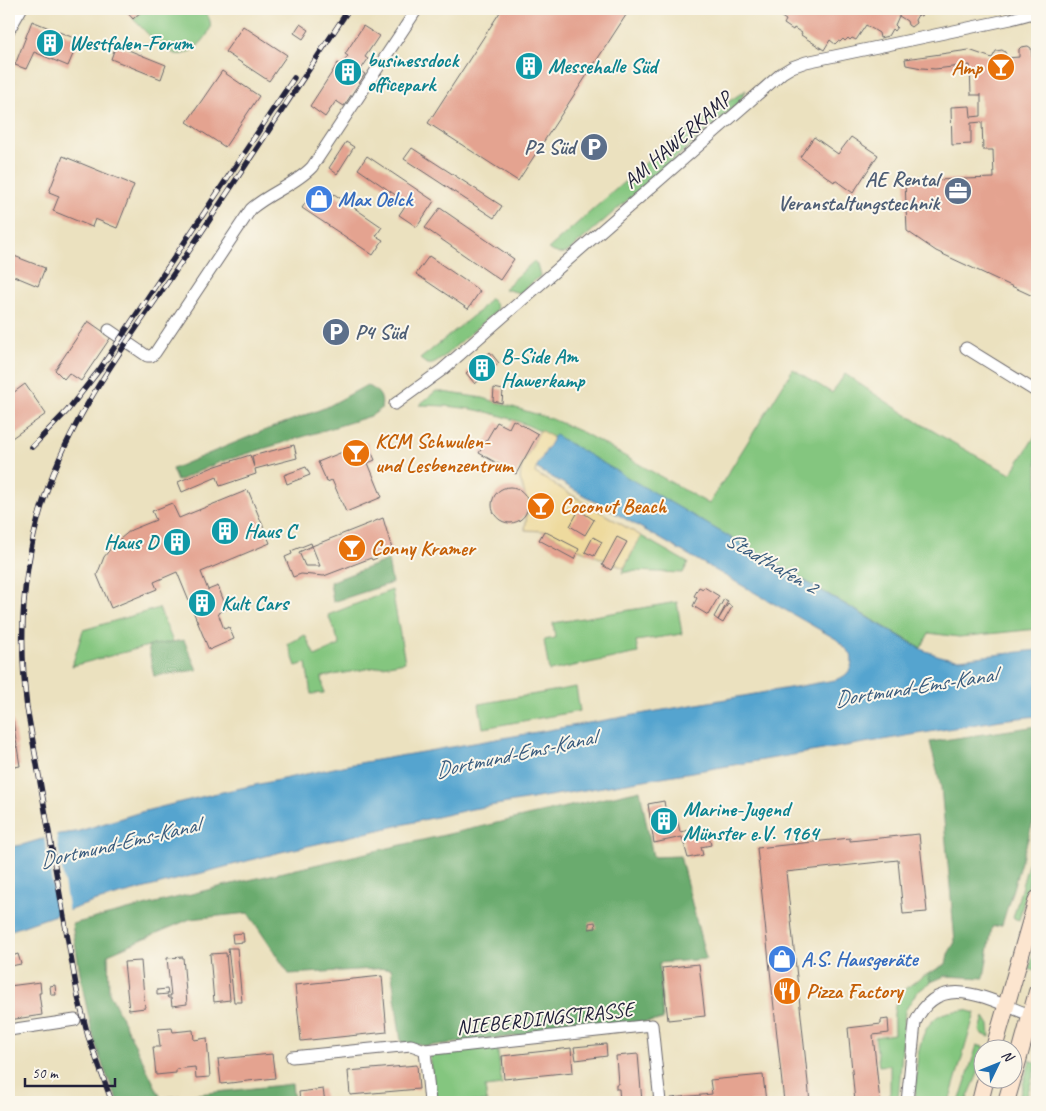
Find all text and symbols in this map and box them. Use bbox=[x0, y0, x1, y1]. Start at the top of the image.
building icon: Westfalen-Forum bbox=[35, 28, 65, 58]
place label: Westfalen-Forum bbox=[69, 30, 194, 56]
place label: businessdock officepark bbox=[367, 47, 460, 97]
building icon: Messehalle Süd bbox=[514, 51, 544, 81]
bar icon: Amp bbox=[986, 52, 1016, 82]
place label: Messehalle Süd bbox=[548, 53, 660, 79]
place label: Amp bbox=[951, 54, 984, 80]
building icon: businessdock officepark bbox=[333, 57, 363, 87]
street label: AM HAWERKAMP bbox=[618, 84, 739, 194]
parking icon: P2 Süd bbox=[579, 132, 609, 162]
place label: P2 Süd bbox=[524, 134, 579, 160]
place label: AE Rental Veranstaltungstechnik bbox=[777, 166, 943, 216]
office icon: AE Rental Veranstaltungstechnik bbox=[943, 176, 973, 206]
shop icon: Max Oelck bbox=[304, 184, 334, 214]
place label: Max Oelck bbox=[338, 186, 414, 212]
parking icon: P4 Süd bbox=[321, 317, 351, 347]
place label: P4 Süd bbox=[355, 319, 410, 345]
place label: B-Side Am Hawerkamp bbox=[501, 343, 586, 393]
building icon: B-Side Am Hawerkamp bbox=[467, 353, 497, 383]
place label: KCM Schwulen- und Lesbenzentrum bbox=[375, 428, 515, 478]
bar icon: KCM Schwulen- und Lesbenzentrum bbox=[341, 438, 371, 468]
bar icon: Coconut Beach bbox=[526, 491, 556, 521]
place label: Coconut Beach bbox=[560, 493, 668, 519]
building icon: Haus C bbox=[210, 516, 240, 546]
place label: Haus C bbox=[244, 518, 300, 544]
water label: Stadthafen 2 bbox=[720, 525, 825, 602]
building icon: Haus D bbox=[162, 527, 192, 557]
place label: Haus D bbox=[104, 529, 160, 555]
bar icon: Conny Kramer bbox=[337, 533, 367, 563]
place label: Conny Kramer bbox=[371, 535, 477, 561]
building icon: Kult Cars bbox=[187, 588, 217, 618]
place label: Kult Cars bbox=[221, 590, 291, 616]
water label: Dortmund-Ems-Kanal bbox=[833, 659, 1005, 714]
water label: Dortmund-Ems-Kanal bbox=[433, 722, 605, 785]
place label: Marine-Jugend Münster e.V. 1964 bbox=[683, 796, 821, 846]
building icon: Marine-Jugend Münster e.V. 1964 bbox=[649, 806, 679, 836]
water label: Dortmund-Ems-Kanal bbox=[37, 809, 209, 875]
shop icon: A.S. Hausgeräte bbox=[767, 944, 797, 974]
place label: A.S. Hausgeräte bbox=[801, 946, 919, 972]
restaurant icon: Pizza Factory bbox=[772, 976, 802, 1006]
place label: Pizza Factory bbox=[806, 978, 905, 1004]
street label: NIEBERDINGSTRASSE bbox=[455, 996, 637, 1040]
north arrow bbox=[974, 1038, 1024, 1088]
text: N bbox=[998, 1047, 1018, 1066]
scale bar bbox=[25, 1056, 115, 1088]
text: 50 m bbox=[32, 1064, 59, 1083]

